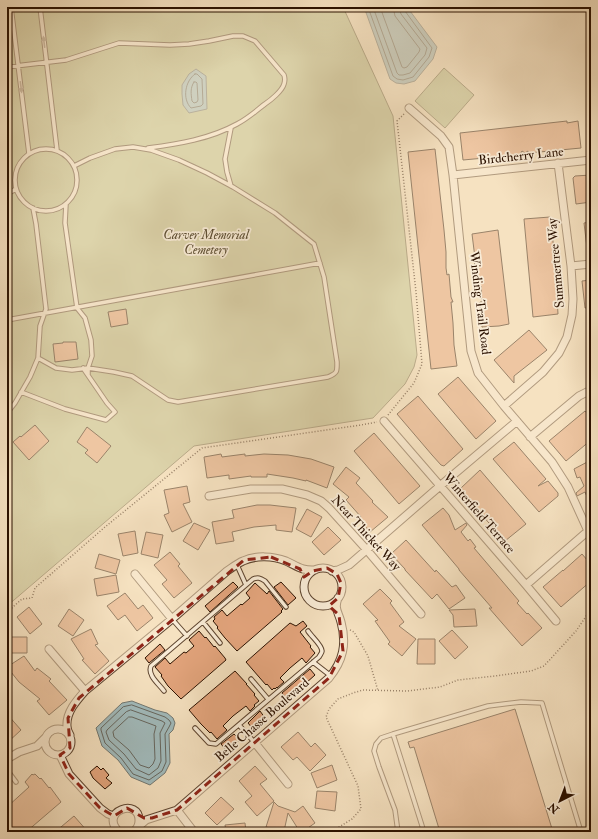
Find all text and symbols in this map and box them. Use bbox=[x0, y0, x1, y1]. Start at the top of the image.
one-way arrow bbox=[41, 36, 48, 48]
one-way arrow bbox=[17, 81, 24, 93]
street label: Birdcherry Lane bbox=[478, 144, 565, 169]
street label: Summertree Way bbox=[544, 217, 569, 309]
park label: Carver Memorial Cemetery bbox=[163, 227, 250, 258]
street label: Winding Trail Road bbox=[466, 249, 494, 356]
street label: Winterfield Terrace bbox=[439, 469, 519, 557]
street label: Near Thicket Way bbox=[327, 492, 404, 575]
street label: Belle Chasse Boulevard bbox=[212, 674, 313, 765]
north arrow bbox=[540, 781, 580, 821]
text: N bbox=[545, 799, 562, 817]

